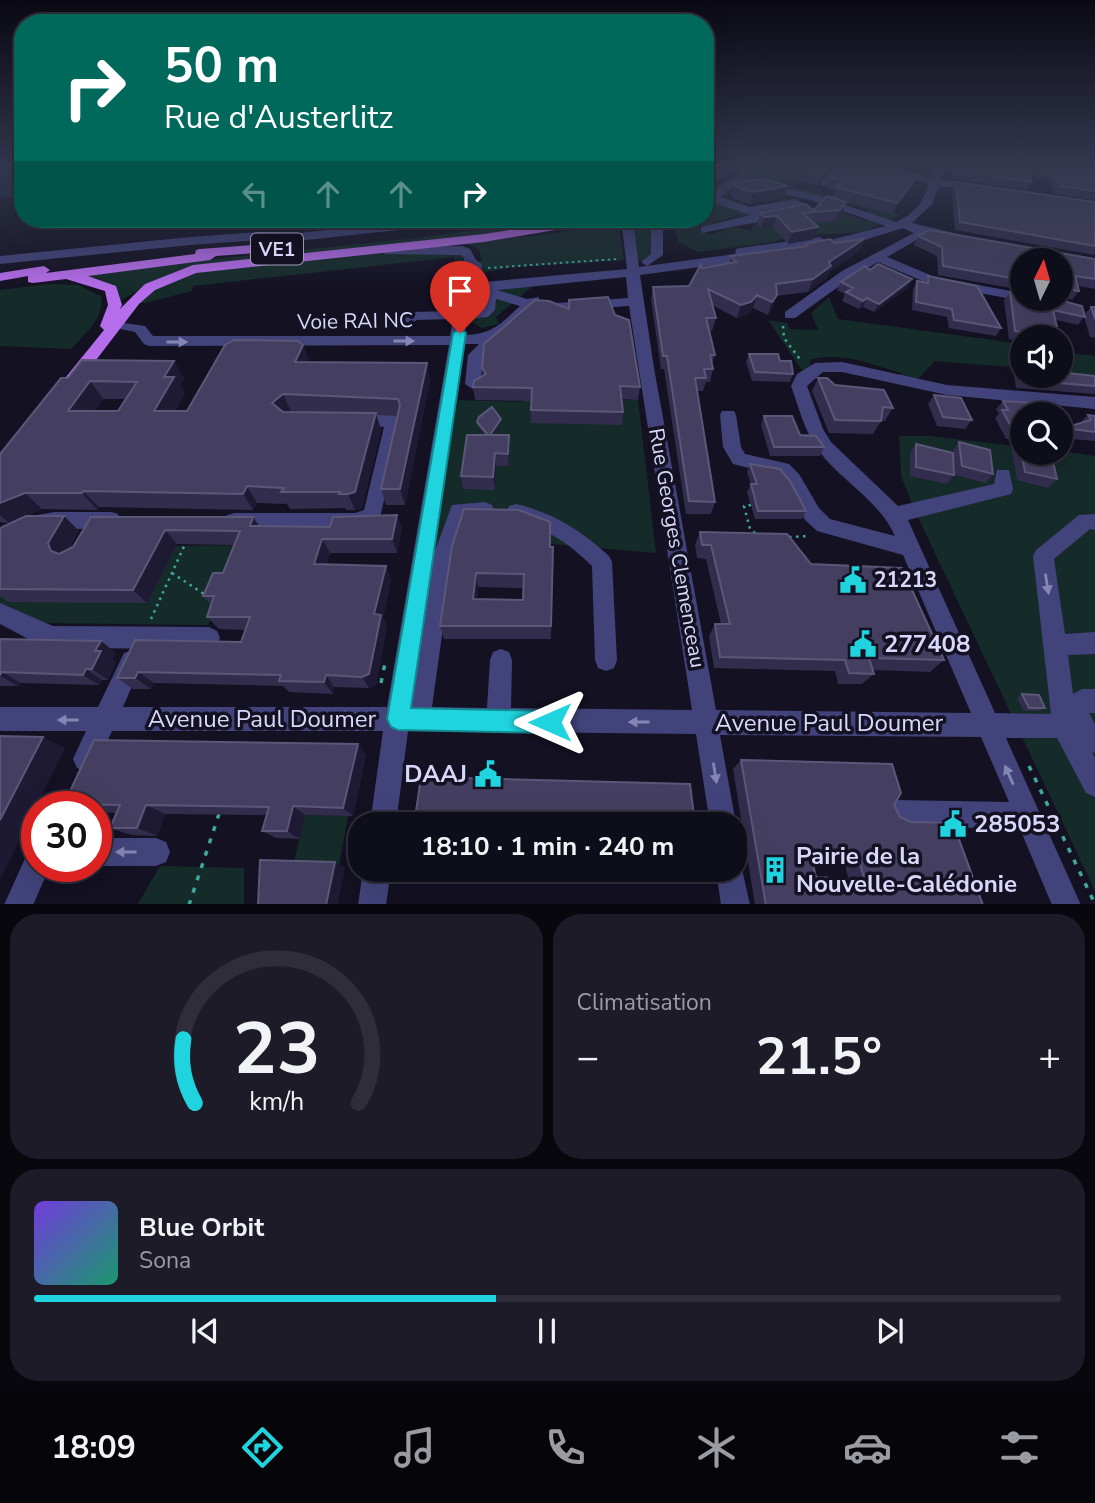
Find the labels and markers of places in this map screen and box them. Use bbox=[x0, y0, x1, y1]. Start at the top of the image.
pin bbox=[430, 261, 490, 333]
public building icon: 21213 bbox=[838, 565, 868, 595]
place label: 21213 bbox=[874, 566, 937, 594]
place label: 277408 bbox=[884, 628, 970, 660]
public building icon: 277408 bbox=[848, 629, 878, 659]
place label: DAAJ bbox=[404, 758, 467, 790]
public building icon: DAAJ bbox=[473, 759, 503, 789]
place label: 285053 bbox=[974, 808, 1060, 840]
public building icon: 285053 bbox=[938, 809, 968, 839]
place label: Pairie de la Nouvelle-Calédonie bbox=[796, 840, 1017, 900]
building icon: Pairie de la Nouvelle-Calédonie bbox=[760, 855, 790, 885]

